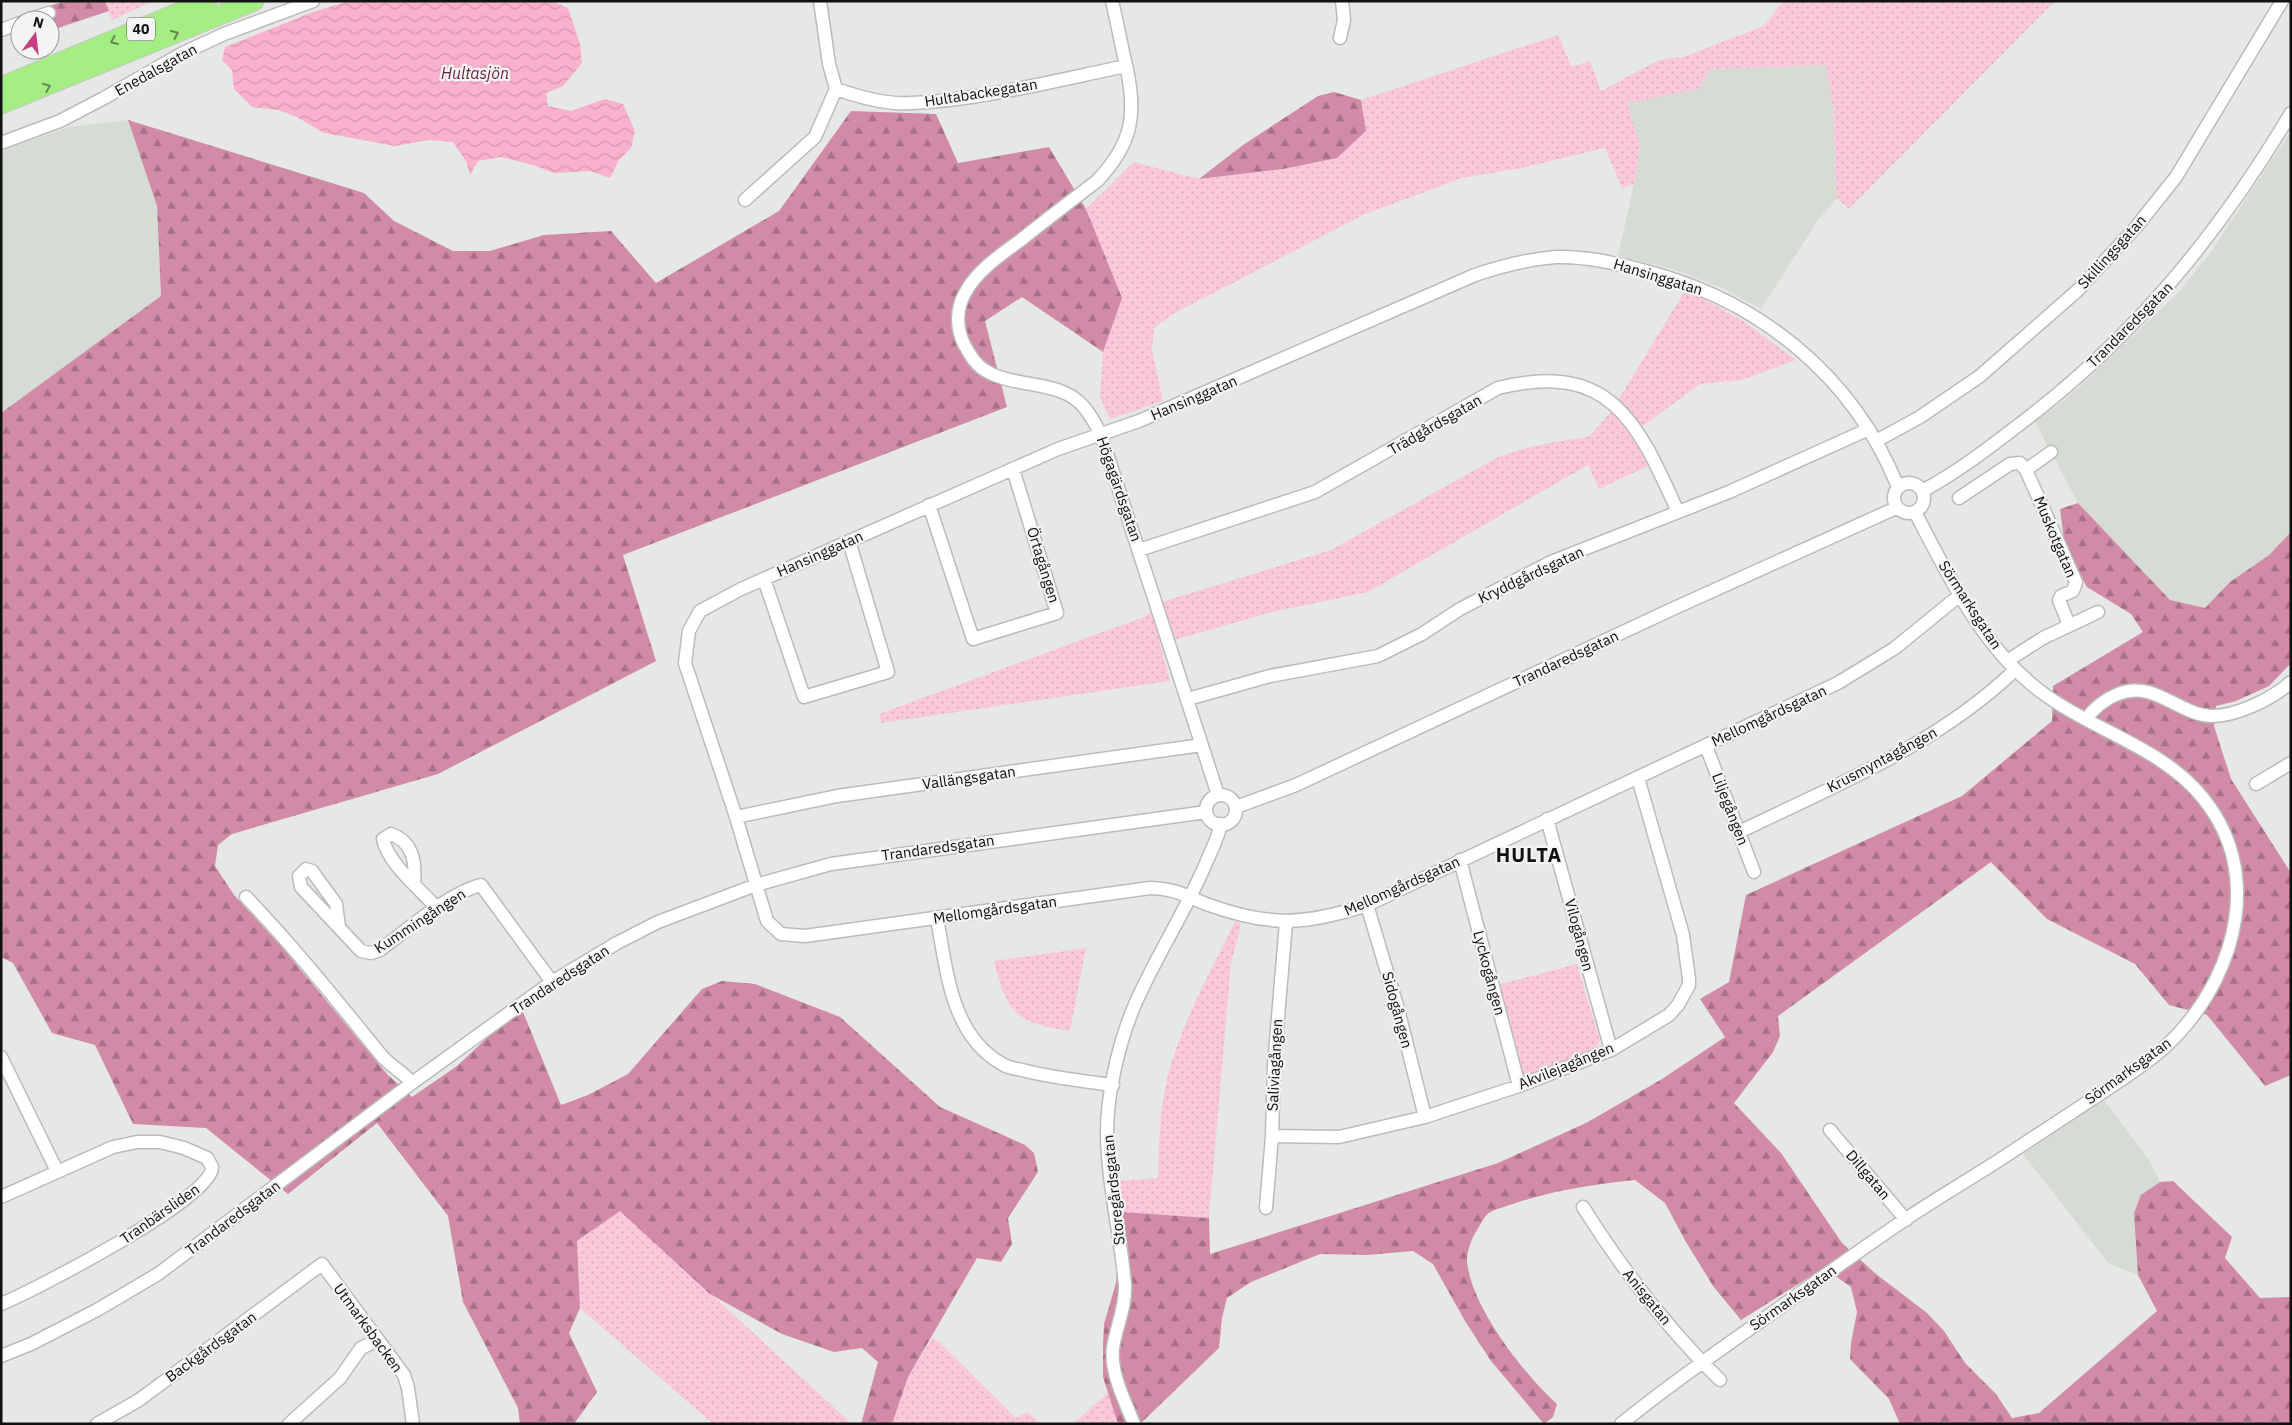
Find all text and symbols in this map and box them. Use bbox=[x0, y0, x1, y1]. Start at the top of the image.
north arrow bbox=[10, 10, 60, 60]
text: N bbox=[31, 12, 46, 32]
road number: 40 bbox=[127, 18, 155, 40]
one-way arrow bbox=[170, 30, 179, 40]
one-way arrow bbox=[110, 34, 119, 45]
street label: Enedalsgatan bbox=[111, 39, 200, 100]
water label: Hultasjön bbox=[441, 63, 509, 83]
street label: Hultabackegatan bbox=[923, 74, 1039, 111]
one-way arrow bbox=[42, 82, 51, 93]
street label: Skillingsgatan bbox=[2073, 211, 2150, 293]
street label: Hansinggatan bbox=[1611, 254, 1705, 299]
street label: Trandaredsgatan bbox=[2083, 278, 2177, 372]
street label: Hansinggatan bbox=[1148, 371, 1240, 424]
street label: Trädgårdsgatan bbox=[1385, 390, 1485, 459]
street label: Högagärdsgatan bbox=[1093, 434, 1146, 544]
street label: Muskotgatan bbox=[2030, 493, 2081, 580]
street label: Örtagången bbox=[1023, 525, 1064, 605]
street label: Hansinggatan bbox=[774, 526, 866, 581]
street label: Kryddgårdsgatan bbox=[1475, 542, 1587, 607]
street label: Sörmarksgatan bbox=[1935, 557, 2006, 653]
street label: Trandaredsgatan bbox=[1510, 626, 1621, 691]
street label: Mellomgårdsgatan bbox=[1708, 681, 1829, 751]
street label: Krusmyntagången bbox=[1823, 723, 1940, 797]
street label: Vallängsgatan bbox=[921, 762, 1017, 793]
street label: Liljegången bbox=[1708, 770, 1753, 848]
street label: Trandaredsgatan bbox=[880, 830, 996, 865]
district label: HULTA bbox=[1496, 841, 1562, 868]
street label: Mellomgårdsgatan bbox=[1341, 851, 1463, 920]
street label: Kummingången bbox=[370, 884, 469, 957]
street label: Mellomgårdsgatan bbox=[932, 891, 1058, 928]
street label: Vilogången bbox=[1561, 896, 1598, 973]
street label: Lyckogången bbox=[1469, 928, 1510, 1017]
street label: Trandaredsgatan bbox=[507, 941, 613, 1019]
street label: Sidogången bbox=[1378, 969, 1417, 1050]
street label: Saliviagången bbox=[1263, 1018, 1286, 1112]
street label: Sörmarksgatan bbox=[2081, 1033, 2174, 1108]
street label: Akvilejagången bbox=[1515, 1038, 1616, 1093]
street label: Storegårdsgatan bbox=[1098, 1134, 1129, 1246]
street label: Dillgatan bbox=[1842, 1146, 1895, 1204]
street label: Trandaredsgatan bbox=[182, 1176, 284, 1259]
street label: Tranbärsliden bbox=[116, 1179, 203, 1248]
street label: Sörmarksgatan bbox=[1746, 1261, 1840, 1335]
street label: Anisgatan bbox=[1619, 1265, 1676, 1329]
street label: Utmarksbacken bbox=[330, 1279, 407, 1376]
street label: Backgårdsgatan bbox=[161, 1307, 260, 1386]

